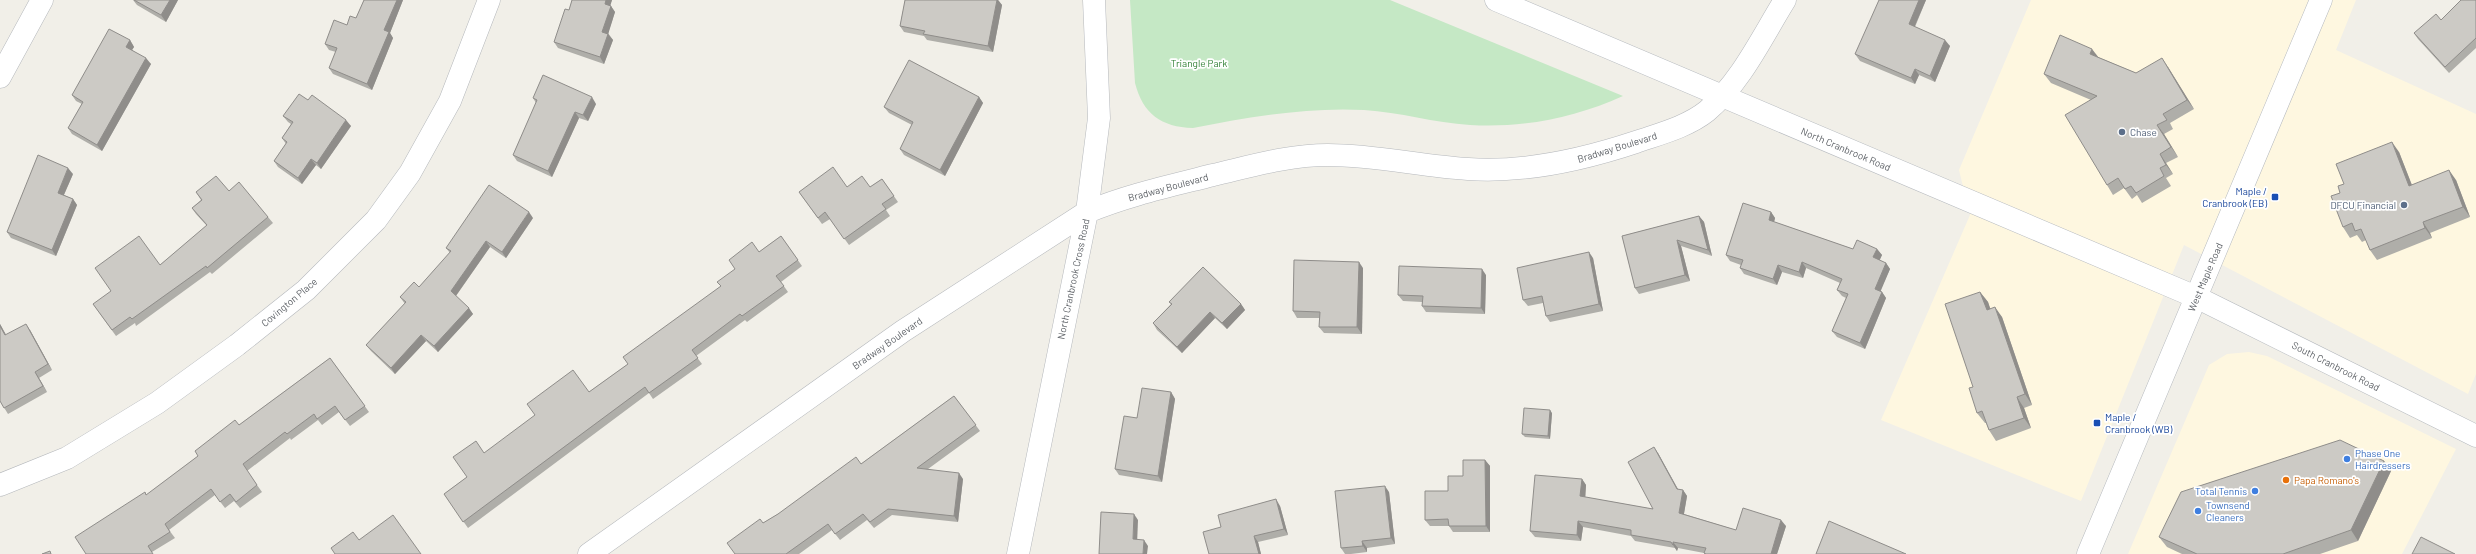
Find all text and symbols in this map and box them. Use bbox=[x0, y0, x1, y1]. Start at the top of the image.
park label: Triangle Park bbox=[1171, 57, 1227, 69]
street label: North Cranbrook Road bbox=[1799, 125, 1893, 173]
place label: Chase bbox=[2130, 126, 2157, 138]
marker: Chase bbox=[2117, 127, 2127, 137]
street label: Bradway Boulevard bbox=[1576, 129, 1658, 165]
street label: Bradway Boulevard bbox=[1127, 171, 1209, 203]
place label: Maple / Cranbrook (EB) bbox=[2202, 185, 2267, 209]
marker: Maple / Cranbrook (EB) bbox=[2270, 192, 2280, 202]
place label: DFCU Financial bbox=[2330, 199, 2396, 211]
marker: DFCU Financial bbox=[2399, 200, 2409, 210]
street label: North Cranbrook Cross Road bbox=[1054, 218, 1092, 340]
street label: West Maple Road bbox=[2185, 241, 2225, 313]
street label: Covington Place bbox=[259, 275, 319, 329]
street label: Bradway Boulevard bbox=[850, 314, 924, 372]
street label: South Cranbrook Road bbox=[2290, 339, 2382, 393]
place label: Maple / Cranbrook (WB) bbox=[2105, 411, 2173, 435]
marker: Maple / Cranbrook (WB) bbox=[2092, 418, 2102, 428]
place label: Phase One Hairdressers bbox=[2355, 447, 2410, 471]
marker: Phase One Hairdressers bbox=[2342, 454, 2352, 464]
place label: Papa Romano's bbox=[2294, 474, 2359, 486]
marker: Papa Romano's bbox=[2281, 475, 2291, 485]
place label: Total Tennis bbox=[2195, 485, 2247, 497]
marker: Total Tennis bbox=[2250, 486, 2260, 496]
place label: Townsend Cleaners bbox=[2206, 499, 2250, 523]
marker: Townsend Cleaners bbox=[2193, 506, 2203, 516]

